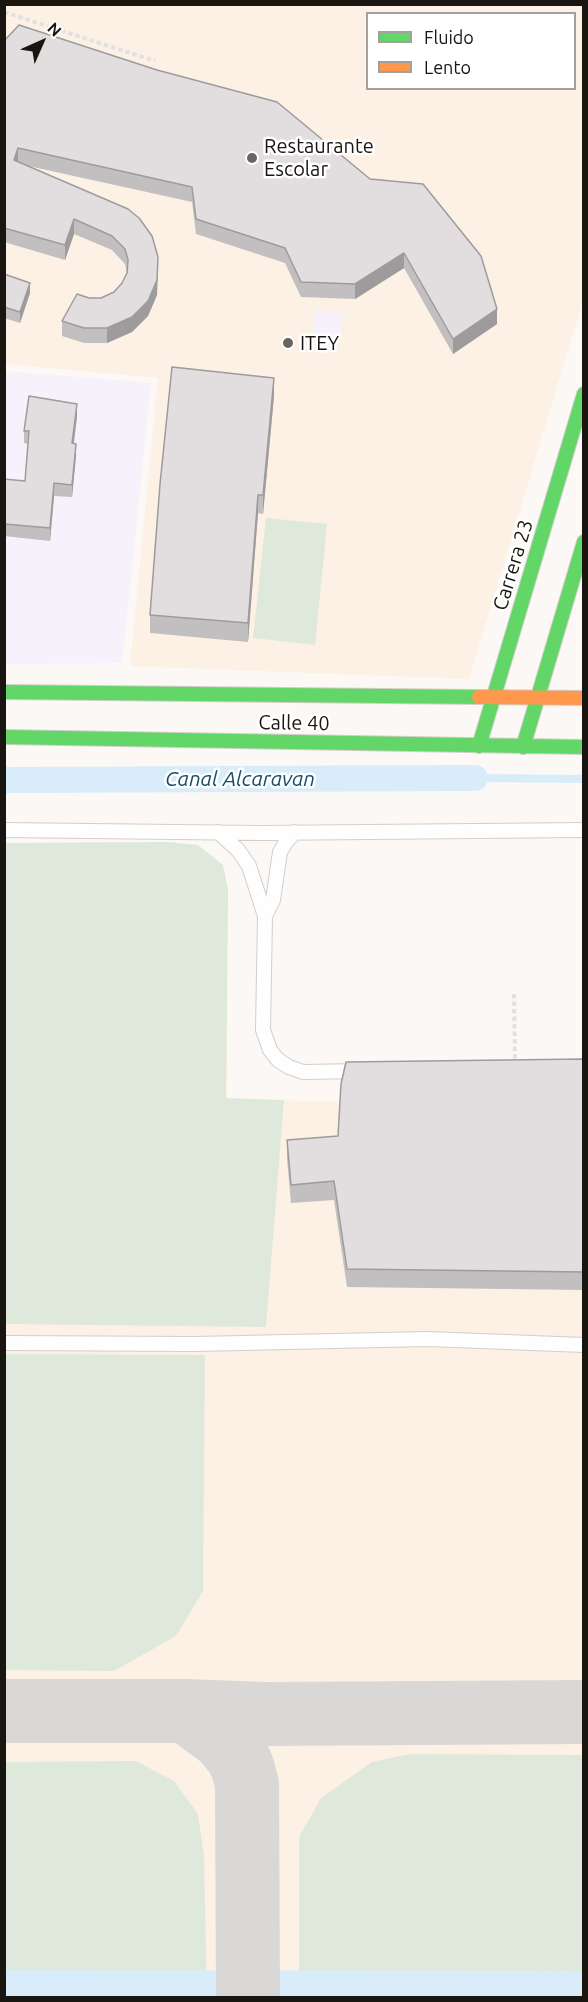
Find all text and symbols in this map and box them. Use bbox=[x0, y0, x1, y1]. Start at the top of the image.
north arrow bbox=[12, 12, 72, 72]
legend bbox=[366, 12, 576, 90]
text: N bbox=[44, 19, 65, 40]
text: Fluido bbox=[424, 27, 474, 47]
text: Lento bbox=[424, 57, 471, 77]
place label: Restaurante Escolar bbox=[264, 134, 374, 181]
marker: Restaurante Escolar bbox=[245, 151, 259, 165]
place label: ITEY bbox=[300, 331, 339, 355]
marker: ITEY bbox=[281, 336, 295, 350]
street label: Carrera 23 bbox=[488, 517, 538, 613]
street label: Calle 40 bbox=[258, 710, 330, 736]
water label: Canal Alcaravan bbox=[165, 766, 315, 792]

